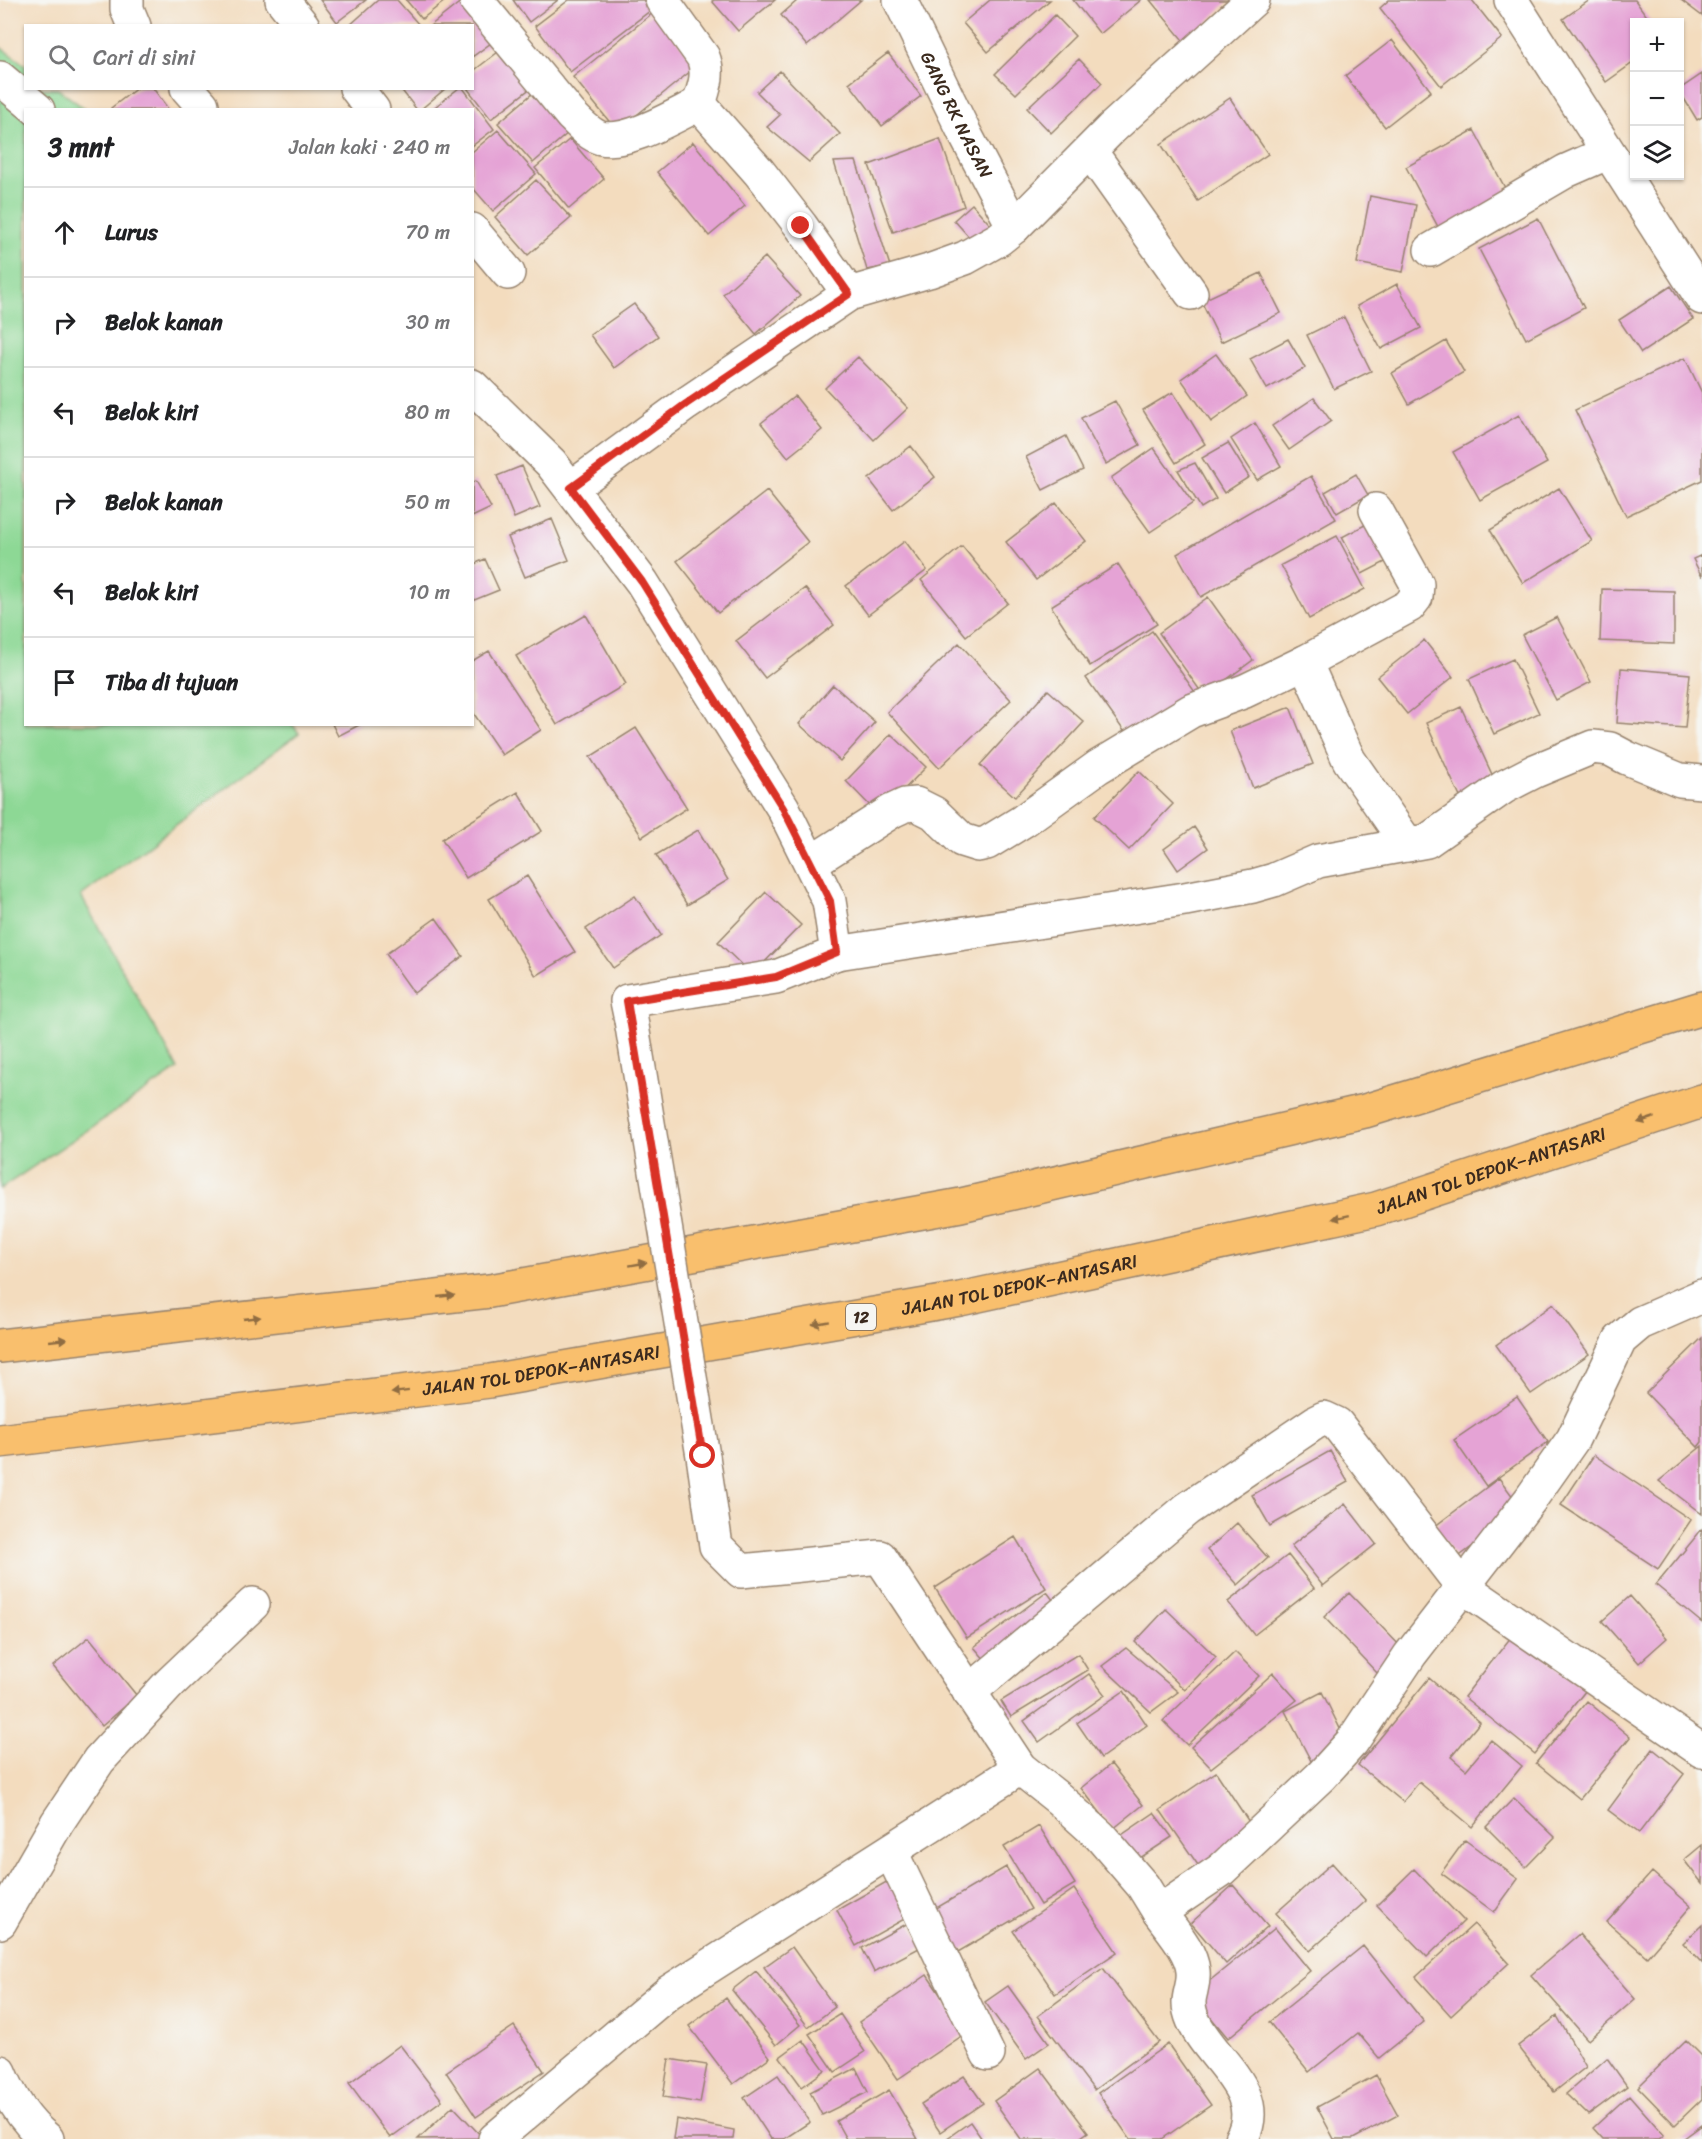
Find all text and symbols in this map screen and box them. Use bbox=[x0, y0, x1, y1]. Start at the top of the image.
map controls bbox=[1630, 18, 1684, 180]
button: + bbox=[1630, 18, 1684, 72]
search box bbox=[24, 24, 474, 90]
text: Cari di sini bbox=[93, 38, 195, 77]
icon: search bbox=[45, 41, 78, 74]
street label: GANG RK NASAN bbox=[911, 46, 1002, 184]
button: − bbox=[1630, 72, 1684, 126]
text: 3 mnt bbox=[48, 124, 114, 170]
button: layers bbox=[1630, 126, 1684, 180]
text: Jalan kaki · 240 m bbox=[289, 130, 450, 165]
route end bbox=[787, 212, 813, 238]
text: Lurus bbox=[105, 213, 158, 252]
text: 70 m bbox=[405, 215, 450, 250]
icon: ahead bbox=[48, 216, 81, 249]
text: Belok kanan bbox=[105, 303, 223, 342]
text: 30 m bbox=[406, 305, 450, 340]
icon: right bbox=[48, 306, 81, 339]
text: Belok kiri bbox=[105, 393, 198, 432]
text: 80 m bbox=[405, 395, 450, 430]
icon: left bbox=[48, 396, 81, 429]
text: Belok kanan bbox=[105, 483, 223, 522]
text: 50 m bbox=[405, 485, 450, 520]
icon: right bbox=[48, 486, 81, 519]
text: Belok kiri bbox=[105, 573, 198, 612]
text: 10 m bbox=[408, 575, 450, 610]
icon: left bbox=[48, 576, 81, 609]
text: Tiba di tujuan bbox=[105, 663, 238, 702]
icon: arrive bbox=[48, 666, 81, 699]
one-way arrow bbox=[1637, 1115, 1655, 1125]
street label: JALAN TOL DEPOK–ANTASARI bbox=[1371, 1118, 1611, 1224]
one-way arrow bbox=[1331, 1213, 1350, 1222]
street label: JALAN TOL DEPOK–ANTASARI bbox=[898, 1245, 1141, 1325]
one-way arrow bbox=[629, 1259, 648, 1268]
one-way arrow bbox=[436, 1291, 455, 1301]
road number: 12 bbox=[846, 1304, 876, 1330]
one-way arrow bbox=[242, 1313, 261, 1323]
one-way arrow bbox=[811, 1319, 830, 1328]
one-way arrow bbox=[49, 1335, 68, 1345]
street label: JALAN TOL DEPOK–ANTASARI bbox=[420, 1336, 663, 1405]
one-way arrow bbox=[391, 1387, 410, 1397]
route start bbox=[689, 1442, 715, 1468]

